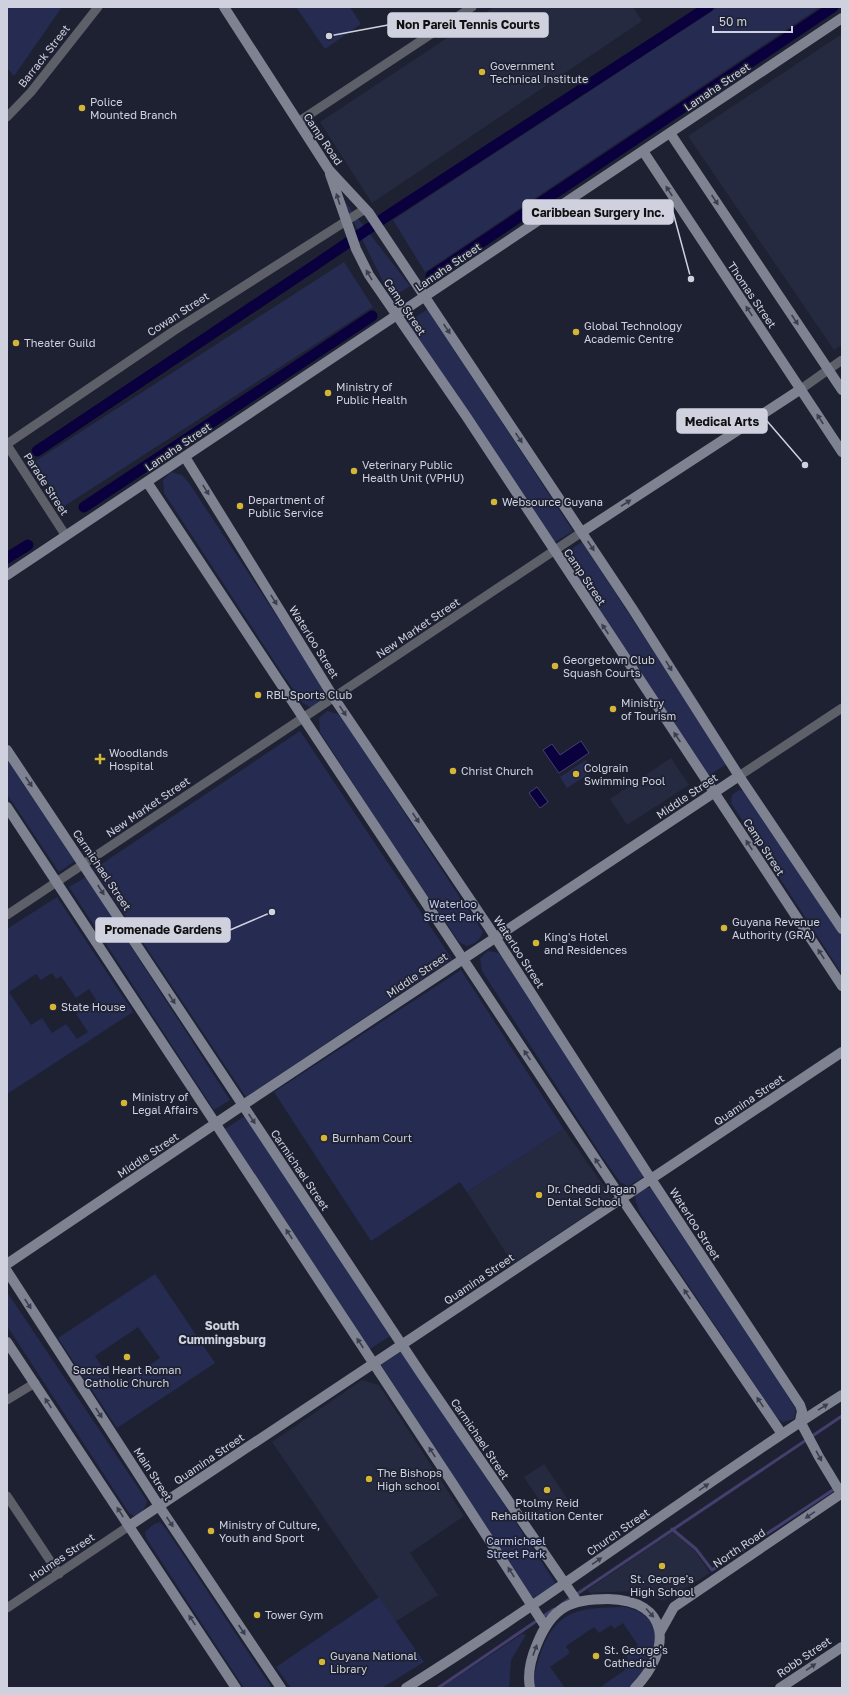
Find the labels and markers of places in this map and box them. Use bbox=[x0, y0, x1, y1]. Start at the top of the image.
callout: Non Pareil Tennis Courts bbox=[388, 13, 548, 37]
place label: Government Technical Institute bbox=[490, 59, 588, 85]
marker: Government Technical Institute bbox=[477, 67, 487, 77]
place label: Police Mounted Branch bbox=[90, 95, 177, 121]
marker: Police Mounted Branch bbox=[77, 103, 87, 113]
callout: Caribbean Surgery Inc. bbox=[523, 200, 673, 224]
place label: Global Technology Academic Centre bbox=[584, 319, 682, 345]
marker: Global Technology Academic Centre bbox=[571, 327, 581, 337]
place label: Theater Guild bbox=[24, 336, 95, 349]
marker: Theater Guild bbox=[11, 338, 21, 348]
place label: Ministry of Public Health bbox=[336, 380, 407, 406]
marker: Ministry of Public Health bbox=[323, 388, 333, 398]
callout: Medical Arts bbox=[677, 409, 767, 433]
place label: Veterinary Public Health Unit (VPHU) bbox=[362, 458, 464, 484]
marker: Veterinary Public Health Unit (VPHU) bbox=[349, 466, 359, 476]
place label: Department of Public Service bbox=[248, 493, 324, 519]
place label: Websource Guyana bbox=[502, 495, 603, 508]
marker: Websource Guyana bbox=[489, 497, 499, 507]
marker: Department of Public Service bbox=[235, 501, 245, 511]
place label: Georgetown Club Squash Courts bbox=[563, 653, 655, 679]
marker: Georgetown Club Squash Courts bbox=[550, 661, 560, 671]
place label: RBL Sports Club bbox=[266, 688, 352, 701]
marker: RBL Sports Club bbox=[253, 690, 263, 700]
place label: Ministry of Tourism bbox=[621, 696, 676, 722]
marker: Ministry of Tourism bbox=[608, 704, 618, 714]
place label: Woodlands Hospital bbox=[109, 746, 168, 772]
marker: Woodlands Hospital bbox=[94, 753, 106, 765]
place label: Colgrain Swimming Pool bbox=[584, 761, 666, 787]
place label: Christ Church bbox=[461, 764, 533, 777]
marker: Christ Church bbox=[448, 766, 458, 776]
marker: Colgrain Swimming Pool bbox=[571, 769, 581, 779]
place label: Guyana Revenue Authority (GRA) bbox=[732, 915, 820, 941]
callout: Promenade Gardens bbox=[96, 918, 230, 942]
marker: Guyana Revenue Authority (GRA) bbox=[719, 923, 729, 933]
place label: King's Hotel and Residences bbox=[544, 930, 627, 956]
marker: King's Hotel and Residences bbox=[531, 938, 541, 948]
place label: State House bbox=[61, 1000, 126, 1013]
marker: State House bbox=[48, 1002, 58, 1012]
place label: Ministry of Legal Affairs bbox=[132, 1090, 198, 1116]
marker: Ministry of Legal Affairs bbox=[119, 1098, 129, 1108]
place label: Burnham Court bbox=[332, 1131, 412, 1144]
marker: Burnham Court bbox=[319, 1133, 329, 1143]
place label: Dr. Cheddi Jagan Dental School bbox=[547, 1182, 636, 1208]
marker: Dr. Cheddi Jagan Dental School bbox=[534, 1190, 544, 1200]
marker: Sacred Heart Roman Catholic Church bbox=[122, 1352, 132, 1362]
place label: Sacred Heart Roman Catholic Church bbox=[73, 1363, 181, 1389]
place label: The Bishops High school bbox=[377, 1466, 442, 1492]
marker: The Bishops High school bbox=[364, 1474, 374, 1484]
marker: Ptolmy Reid Rehabilitation Center bbox=[542, 1485, 552, 1495]
place label: Ptolmy Reid Rehabilitation Center bbox=[491, 1496, 604, 1522]
place label: Ministry of Culture, Youth and Sport bbox=[219, 1518, 320, 1544]
marker: Ministry of Culture, Youth and Sport bbox=[206, 1526, 216, 1536]
marker: St. George's High School bbox=[657, 1561, 667, 1571]
place label: St. George's High School bbox=[630, 1572, 695, 1598]
place label: Tower Gym bbox=[265, 1608, 323, 1621]
marker: Tower Gym bbox=[252, 1610, 262, 1620]
place label: St. George's Cathedral bbox=[604, 1643, 668, 1669]
place label: Guyana National Library bbox=[330, 1649, 418, 1675]
marker: St. George's Cathedral bbox=[591, 1651, 601, 1661]
marker: Guyana National Library bbox=[317, 1657, 327, 1667]

